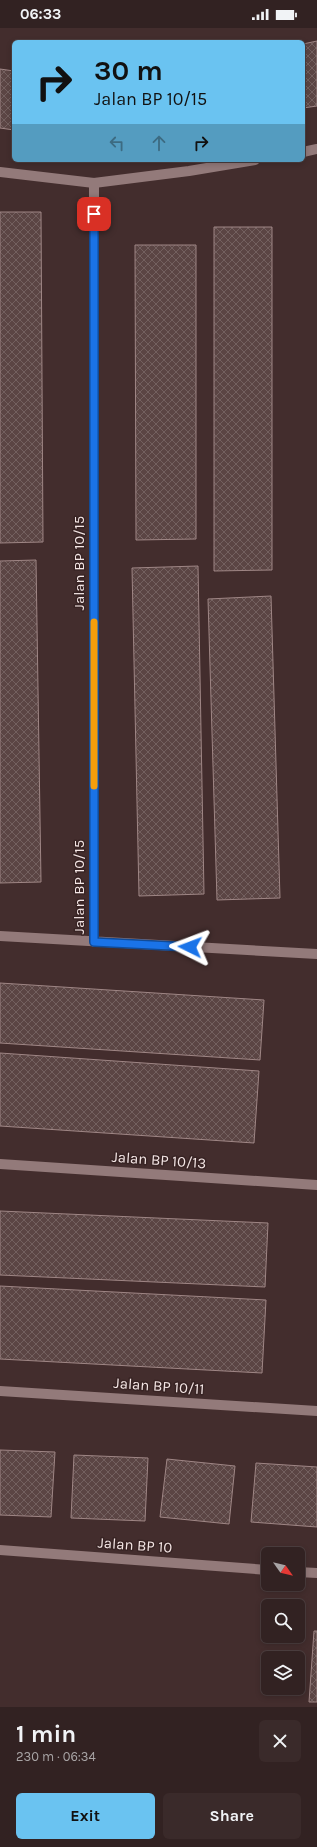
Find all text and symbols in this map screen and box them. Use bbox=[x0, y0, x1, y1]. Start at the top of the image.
text: 06:33 bbox=[20, 5, 61, 23]
text: 30 m bbox=[94, 54, 163, 87]
icon: right bbox=[28, 56, 80, 108]
text: Jalan BP 10/15 bbox=[94, 88, 207, 110]
icon: left bbox=[106, 132, 128, 154]
icon: ahead bbox=[148, 132, 170, 154]
icon: right bbox=[190, 132, 212, 154]
pin bbox=[77, 197, 111, 231]
icon: arrive bbox=[83, 203, 105, 225]
street label: Jalan BP 10/15 bbox=[70, 516, 88, 610]
street label: Jalan BP 10/15 bbox=[70, 840, 88, 934]
position arrow bbox=[169, 926, 211, 968]
street label: Jalan BP 10/13 bbox=[111, 1148, 207, 1172]
street label: Jalan BP 10/11 bbox=[113, 1374, 205, 1398]
street label: Jalan BP 10 bbox=[97, 1533, 173, 1557]
north arrow bbox=[261, 1547, 305, 1591]
map controls bbox=[261, 1547, 305, 1695]
button: search bbox=[261, 1599, 305, 1643]
button: layers bbox=[261, 1651, 305, 1695]
text: 1 min bbox=[16, 1720, 76, 1748]
button: close bbox=[259, 1720, 301, 1762]
text: 230 m · 06:34 bbox=[16, 1749, 96, 1764]
button: Exit bbox=[16, 1793, 155, 1839]
button: Share bbox=[163, 1793, 301, 1839]

